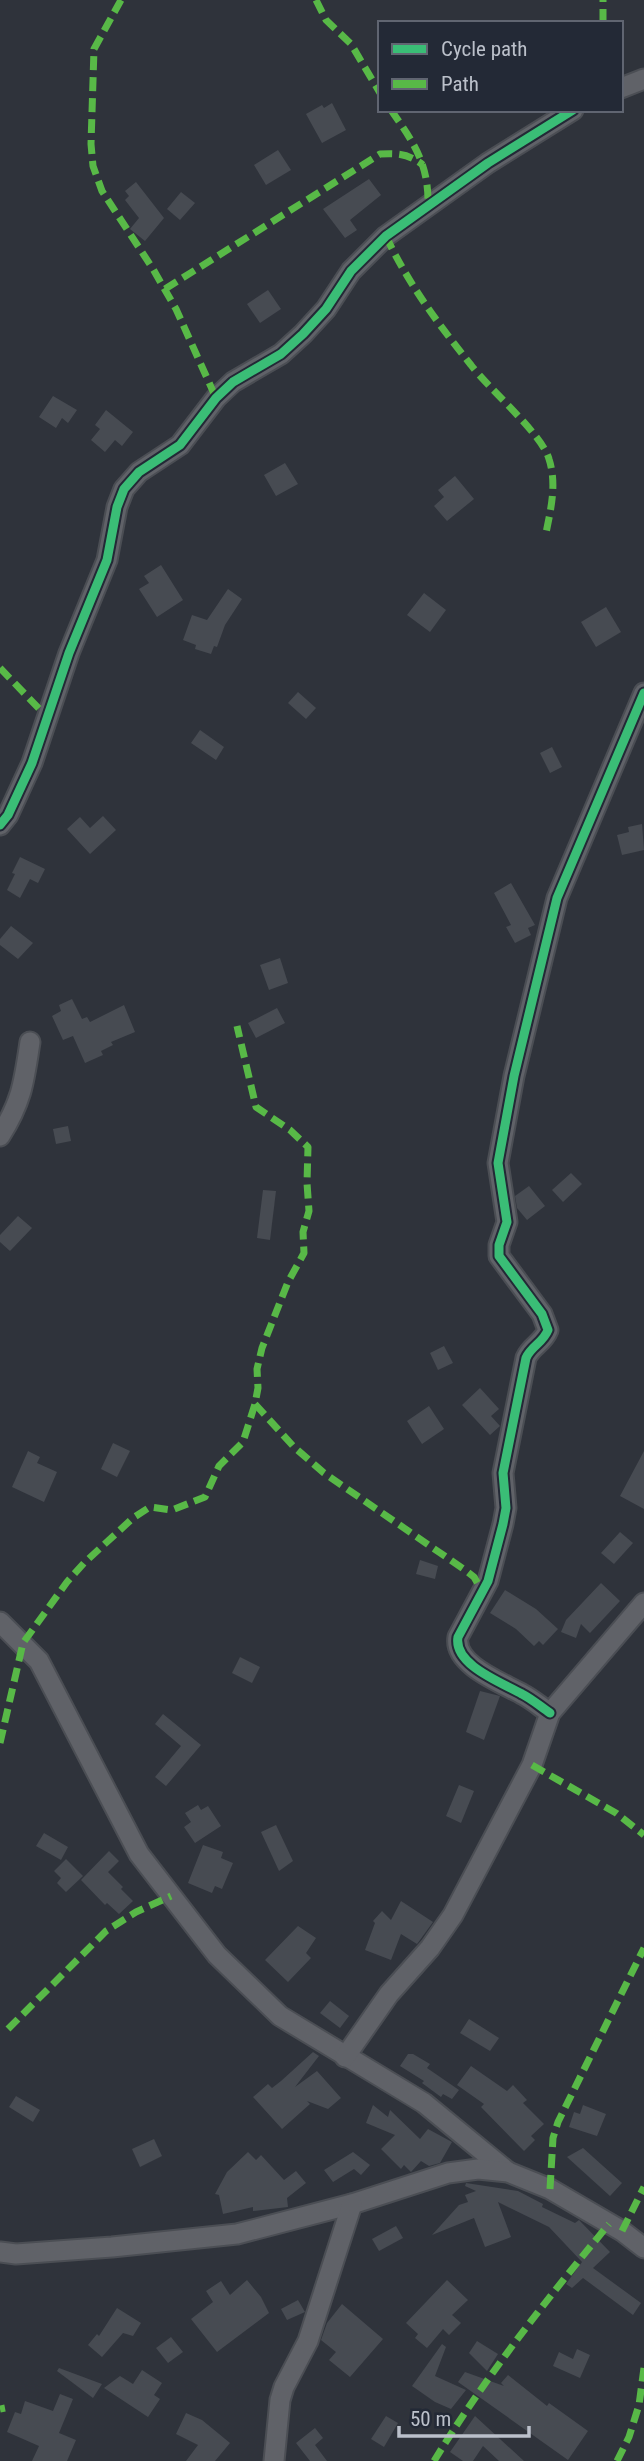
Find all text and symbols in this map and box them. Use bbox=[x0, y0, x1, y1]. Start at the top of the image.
legend bbox=[378, 21, 623, 112]
text: Cycle path bbox=[441, 37, 527, 61]
text: Path bbox=[441, 72, 479, 96]
scale bar bbox=[399, 2394, 528, 2438]
text: 50 m bbox=[410, 2407, 451, 2431]

